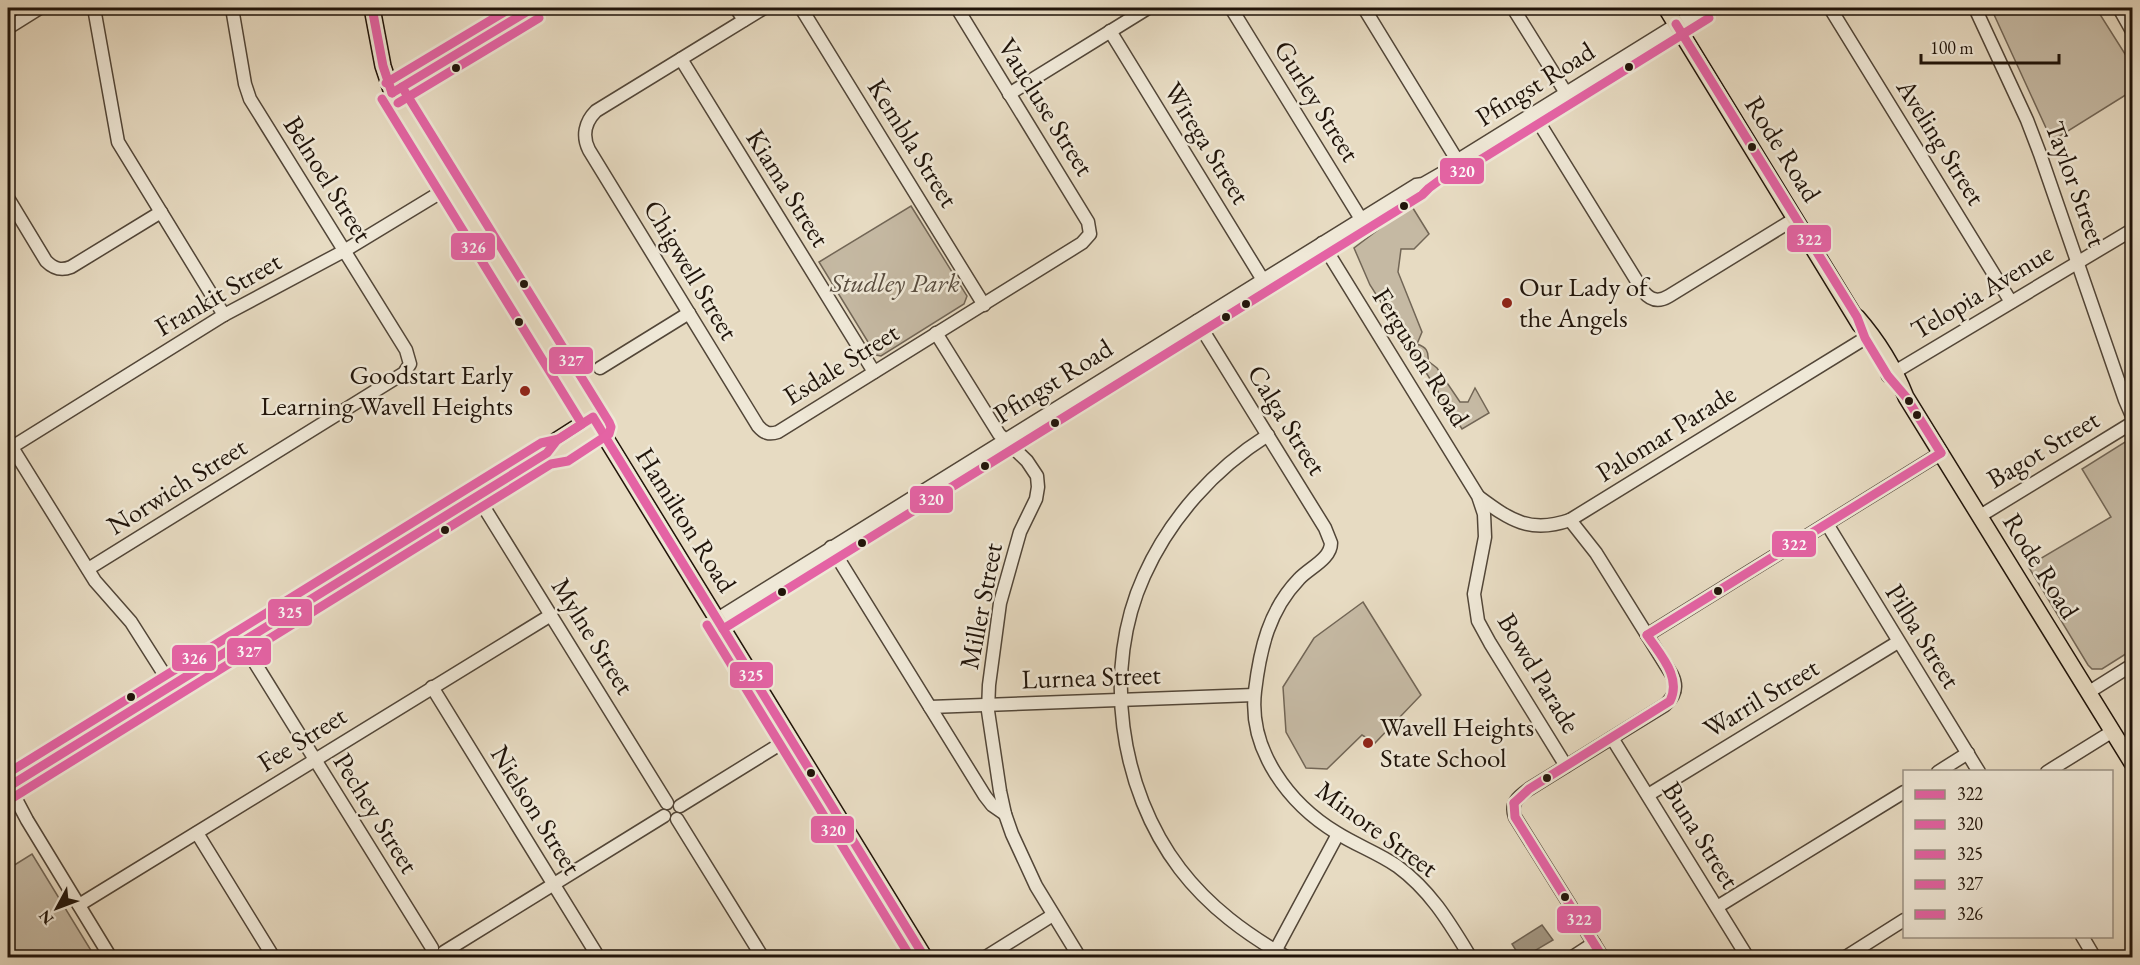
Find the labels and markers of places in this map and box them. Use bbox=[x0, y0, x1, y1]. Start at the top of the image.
unlabelled marker bbox=[1623, 61, 1635, 73]
unlabelled marker bbox=[450, 62, 462, 74]
unlabelled marker bbox=[1746, 141, 1758, 153]
unlabelled marker bbox=[1398, 200, 1410, 212]
place label: Our Lady of the Angels bbox=[1519, 269, 1651, 335]
unlabelled marker bbox=[518, 278, 530, 290]
marker: Our Lady of the Angels bbox=[1500, 296, 1514, 310]
unlabelled marker bbox=[1240, 298, 1252, 310]
unlabelled marker bbox=[1220, 311, 1232, 323]
unlabelled marker bbox=[513, 316, 525, 328]
place label: Goodstart Early Learning Wavell Heights bbox=[260, 357, 513, 423]
marker: Goodstart Early Learning Wavell Heights bbox=[518, 384, 532, 398]
unlabelled marker bbox=[1903, 395, 1915, 407]
unlabelled marker bbox=[1911, 409, 1923, 421]
unlabelled marker bbox=[1049, 417, 1061, 429]
unlabelled marker bbox=[979, 460, 991, 472]
unlabelled marker bbox=[439, 524, 451, 536]
unlabelled marker bbox=[856, 537, 868, 549]
unlabelled marker bbox=[1712, 585, 1724, 597]
unlabelled marker bbox=[776, 586, 788, 598]
unlabelled marker bbox=[125, 691, 137, 703]
place label: Wavell Heights State School bbox=[1380, 709, 1534, 775]
marker: Wavell Heights State School bbox=[1361, 736, 1375, 750]
unlabelled marker bbox=[805, 767, 817, 779]
unlabelled marker bbox=[1541, 772, 1553, 784]
unlabelled marker bbox=[1559, 891, 1571, 903]

